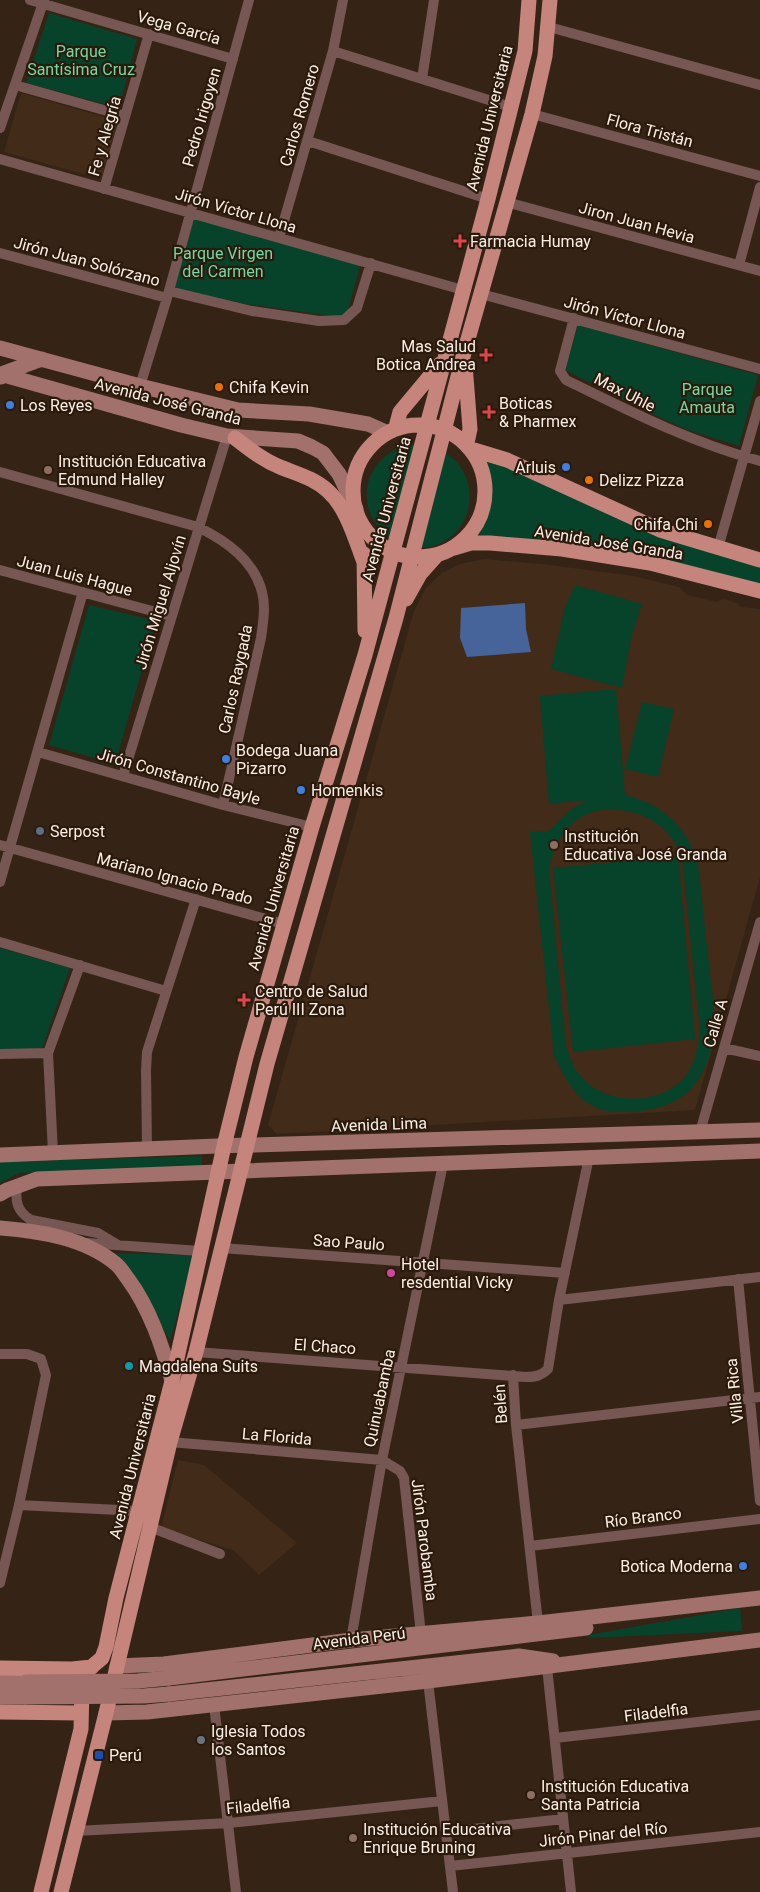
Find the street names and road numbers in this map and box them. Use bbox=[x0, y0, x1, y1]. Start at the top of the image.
street label: Vega García bbox=[135, 7, 223, 48]
street label: Avenida Universitaria bbox=[462, 43, 517, 193]
street label: Carlos Romero bbox=[276, 62, 323, 169]
street label: Pedro Irigoyen bbox=[178, 65, 225, 169]
street label: Fe y Alegría bbox=[84, 94, 125, 178]
street label: Flora Tristán bbox=[605, 110, 695, 151]
street label: Jirón Víctor Llona bbox=[173, 184, 299, 237]
street label: Jiron Juan Hevia bbox=[577, 198, 697, 247]
street label: Jirón Juan Solórzano bbox=[12, 233, 162, 290]
street label: Jirón Víctor Llona bbox=[562, 292, 688, 343]
street label: Max Uhle bbox=[591, 369, 659, 416]
street label: Avenida José Granda bbox=[93, 374, 243, 429]
street label: Avenida Universitaria bbox=[358, 435, 415, 584]
street label: Avenida José Granda bbox=[533, 521, 685, 564]
street label: Jirón Miguel Aljovín bbox=[131, 533, 190, 672]
street label: Juan Luis Hague bbox=[15, 551, 135, 600]
street label: Carlos Raygada bbox=[215, 623, 256, 735]
street label: Jirón Constantino Bayle bbox=[95, 744, 263, 809]
street label: Avenida Universitaria bbox=[244, 824, 303, 973]
street label: Mariano Ignacio Prado bbox=[95, 848, 255, 908]
street label: Calle A bbox=[699, 996, 732, 1050]
street label: Avenida Lima bbox=[331, 1113, 427, 1136]
street label: Sao Paulo bbox=[312, 1231, 385, 1254]
street label: El Chaco bbox=[293, 1335, 357, 1358]
street label: Quinuabamba bbox=[360, 1347, 399, 1449]
street label: Villa Rica bbox=[722, 1357, 747, 1424]
street label: Belén bbox=[490, 1384, 511, 1424]
street label: Avenida Universitaria bbox=[105, 1391, 160, 1541]
street label: La Florida bbox=[241, 1424, 313, 1449]
street label: Jirón Parobamba bbox=[408, 1478, 441, 1602]
street label: Río Branco bbox=[604, 1503, 682, 1532]
street label: Avenida Perú bbox=[312, 1623, 407, 1654]
street label: Filadelfia bbox=[623, 1699, 689, 1726]
street label: Filadelfia bbox=[225, 1793, 291, 1818]
street label: Jirón Pinar del Río bbox=[538, 1818, 668, 1851]

